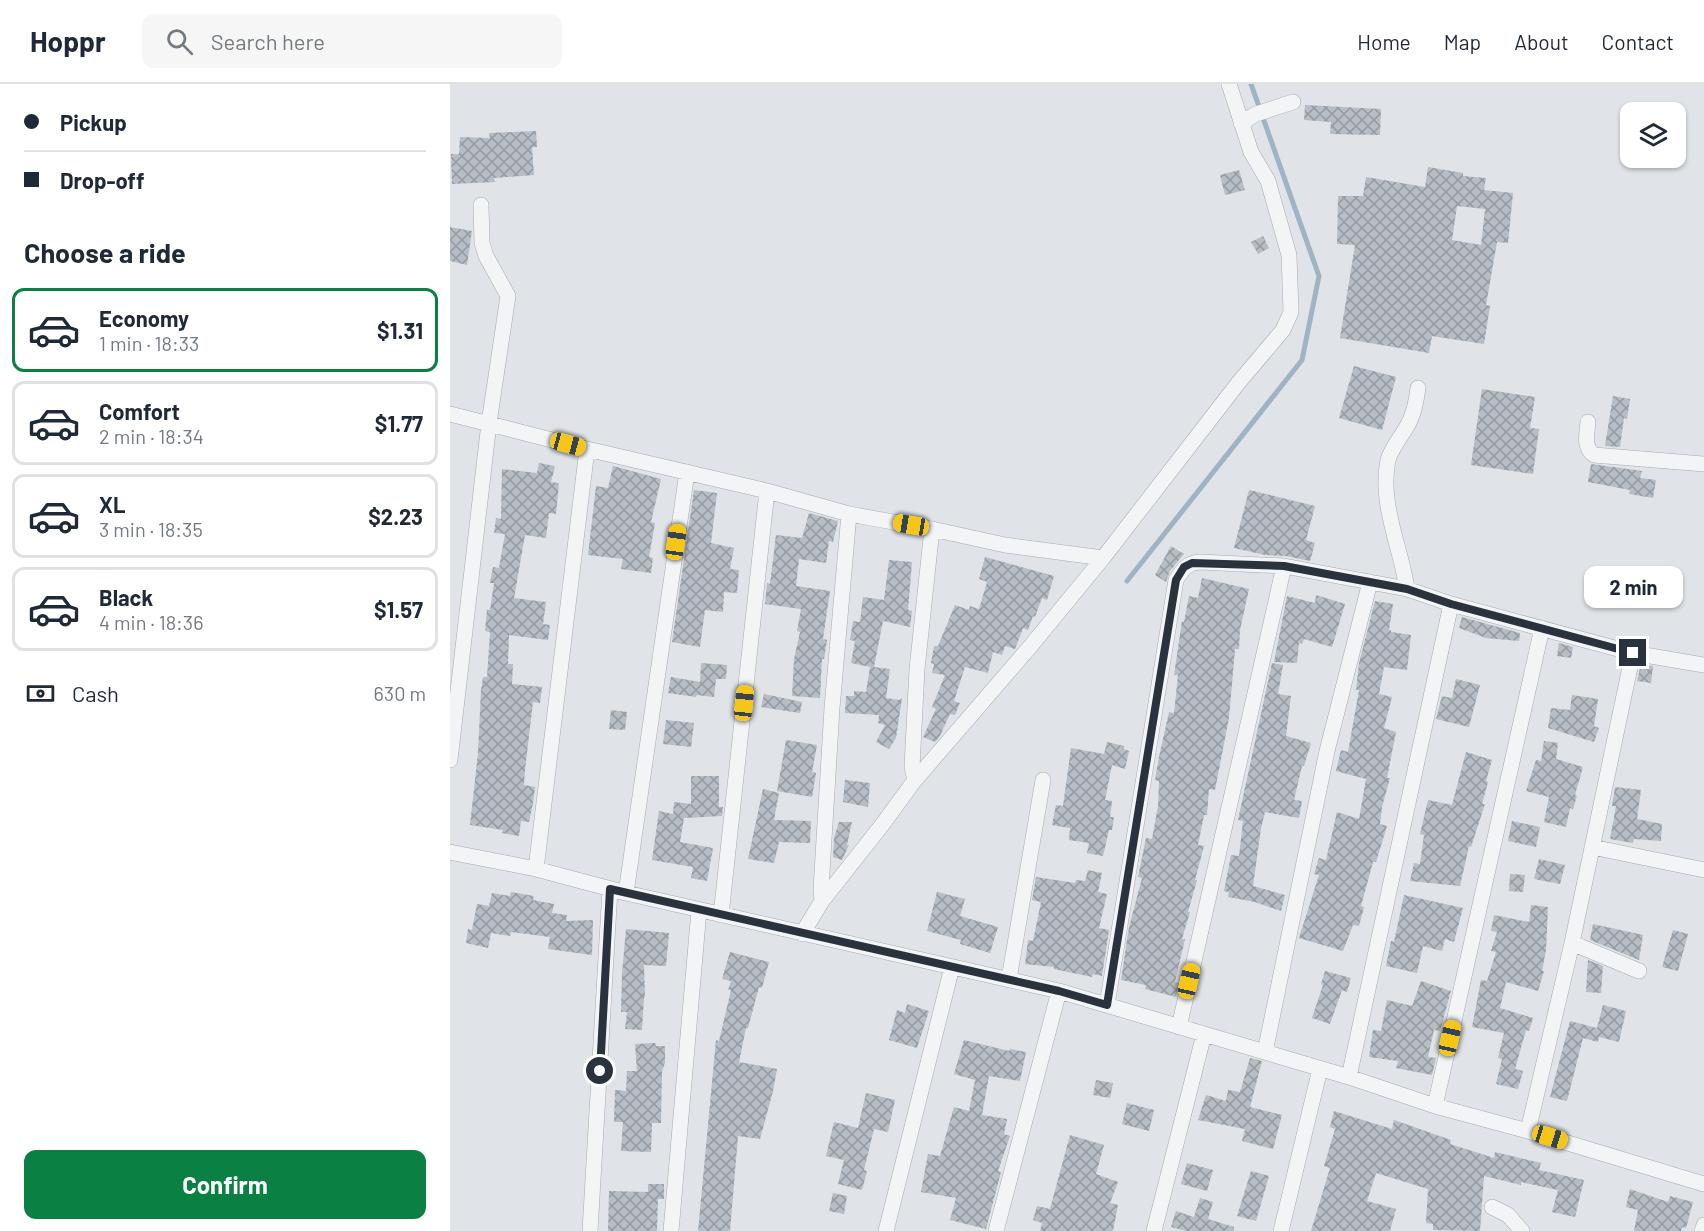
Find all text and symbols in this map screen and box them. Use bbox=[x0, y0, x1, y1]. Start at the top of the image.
search box bbox=[142, 14, 562, 68]
text: Hoppr bbox=[30, 24, 106, 58]
icon: search bbox=[163, 25, 196, 58]
text: Search here bbox=[211, 28, 325, 54]
text: Home bbox=[1357, 29, 1411, 54]
text: Map bbox=[1444, 29, 1481, 54]
text: About bbox=[1514, 29, 1569, 54]
text: Contact bbox=[1602, 29, 1674, 54]
map controls bbox=[1620, 102, 1686, 168]
button: layers bbox=[1620, 102, 1686, 168]
text: Pickup bbox=[60, 109, 127, 135]
text: Drop-off bbox=[60, 167, 144, 193]
text: Choose a ride bbox=[24, 236, 186, 268]
icon: car bbox=[27, 303, 81, 357]
text: Economy bbox=[99, 305, 189, 331]
text: $1.31 bbox=[377, 317, 423, 343]
text: 1 min · 18:33 bbox=[99, 331, 199, 355]
icon: car bbox=[27, 396, 81, 450]
text: Comfort bbox=[99, 398, 180, 424]
text: $1.77 bbox=[375, 410, 423, 436]
text: 2 min · 18:34 bbox=[99, 424, 204, 448]
car bbox=[548, 431, 588, 457]
icon: car bbox=[27, 489, 81, 543]
text: XL bbox=[99, 491, 125, 517]
text: $2.23 bbox=[368, 503, 423, 529]
car bbox=[892, 513, 930, 537]
text: 3 min · 18:35 bbox=[99, 517, 203, 541]
car bbox=[665, 523, 687, 561]
callout: 2 min bbox=[1584, 566, 1682, 608]
text: 2 min bbox=[1610, 575, 1657, 599]
icon: car bbox=[27, 582, 81, 636]
text: Black bbox=[99, 584, 153, 610]
text: $1.57 bbox=[374, 596, 423, 622]
text: 4 min · 18:36 bbox=[99, 610, 203, 634]
route end bbox=[1619, 639, 1646, 666]
icon: cash bbox=[24, 677, 57, 710]
text: Cash bbox=[72, 680, 119, 706]
text: 630 m bbox=[374, 681, 426, 705]
car bbox=[733, 684, 755, 722]
car bbox=[1176, 961, 1202, 1001]
car bbox=[1437, 1018, 1463, 1058]
route start bbox=[586, 1057, 613, 1084]
car bbox=[1530, 1123, 1570, 1151]
button: Confirm bbox=[24, 1150, 426, 1219]

